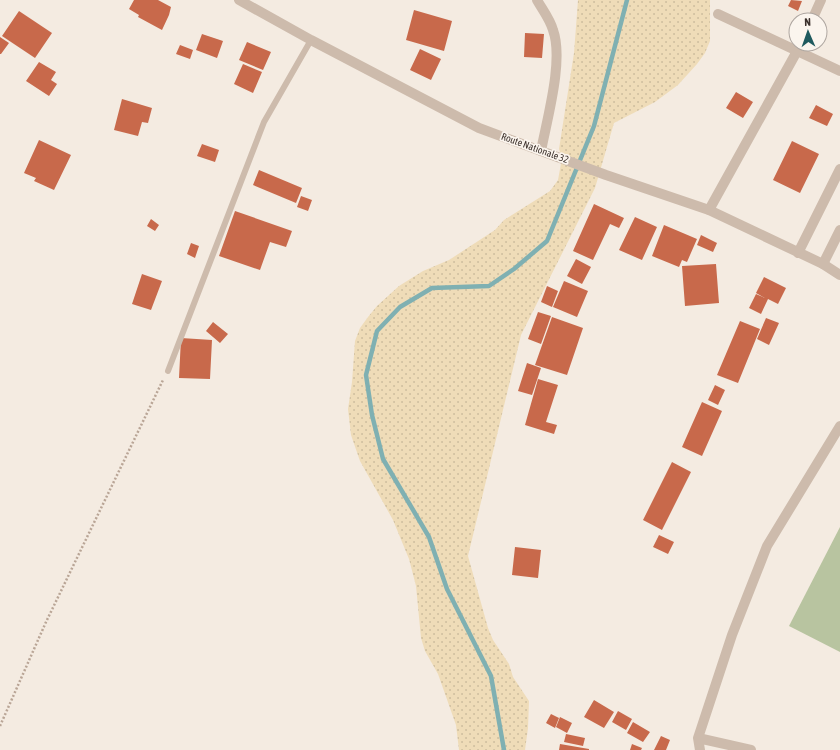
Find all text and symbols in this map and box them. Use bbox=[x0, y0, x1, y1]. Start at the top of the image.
north arrow bbox=[788, 12, 828, 52]
text: N bbox=[804, 16, 811, 28]
street label: Route Nationale 32 bbox=[500, 131, 571, 165]

